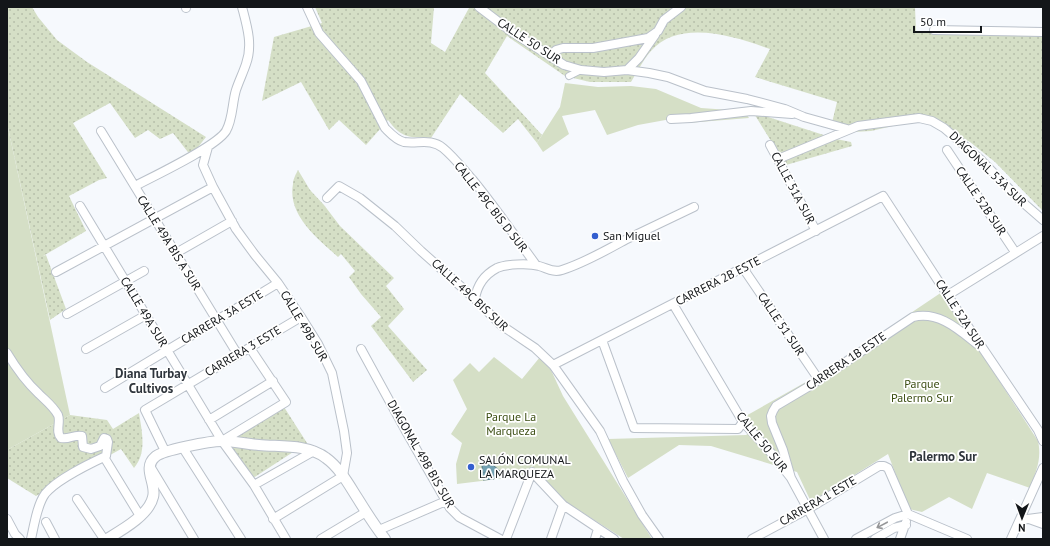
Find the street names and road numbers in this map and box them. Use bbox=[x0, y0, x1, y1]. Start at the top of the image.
street label: CALLE 50 SUR bbox=[494, 14, 564, 67]
street label: DIAGONAL 53A SUR bbox=[947, 128, 1030, 209]
street label: CALLE 51A SUR bbox=[768, 149, 819, 226]
street label: CALLE 49C BIS D SUR bbox=[451, 158, 531, 255]
street label: CALLE 52B SUR bbox=[953, 163, 1010, 238]
street label: CALLE 49A BIS A SUR bbox=[134, 192, 205, 293]
street label: CARRERA 2B ESTE bbox=[673, 253, 763, 308]
street label: CALLE 49C BIS SUR bbox=[429, 255, 512, 334]
street label: CALLE 49A SUR bbox=[117, 274, 171, 350]
street label: CALLE 52A SUR bbox=[932, 276, 988, 351]
street label: CARRERA 3A ESTE bbox=[178, 286, 265, 347]
street label: CALLE 49B SUR bbox=[277, 287, 332, 364]
street label: CALLE 51 SUR bbox=[755, 289, 808, 358]
street label: CARRERA 3 ESTE bbox=[202, 322, 284, 379]
street label: CARRERA 1B ESTE bbox=[803, 328, 889, 393]
street label: DIAGONAL 49B BIS SUR bbox=[384, 397, 459, 510]
street label: CALLE 50 SUR bbox=[734, 409, 791, 475]
street label: CARRERA 1 ESTE bbox=[777, 472, 859, 529]

